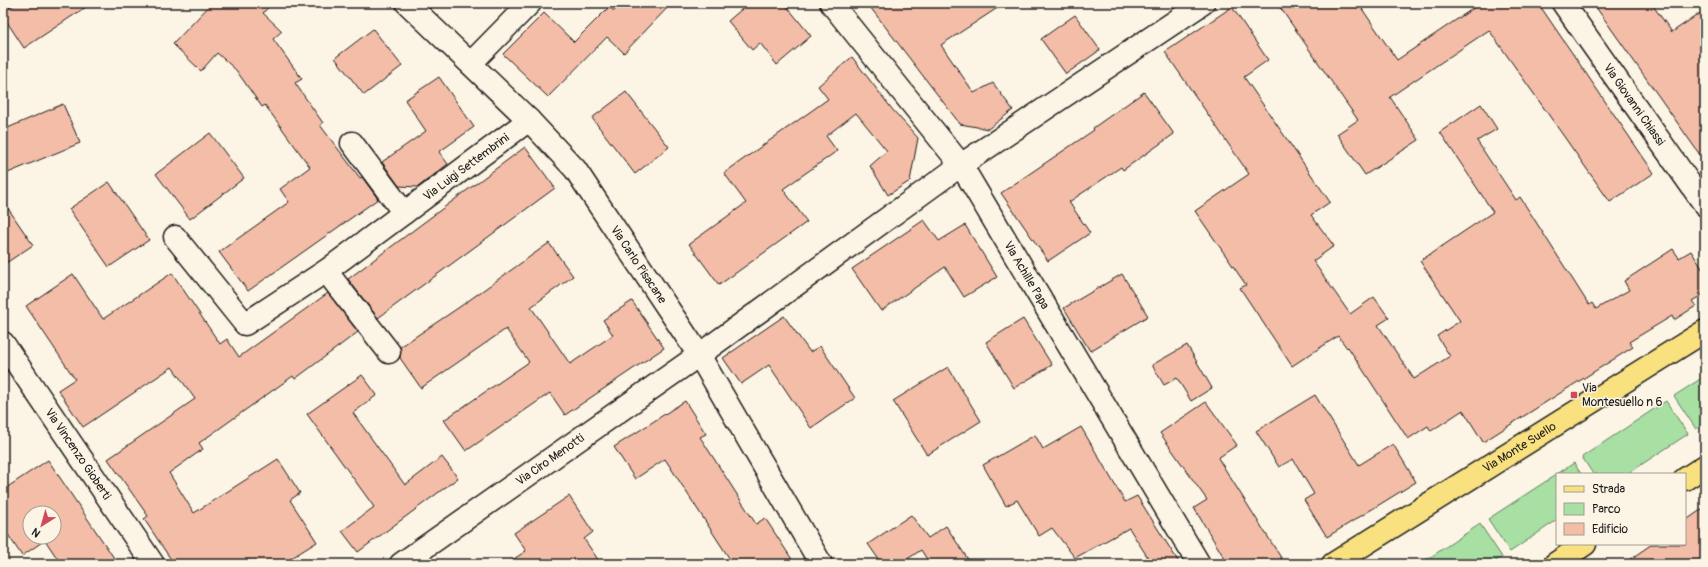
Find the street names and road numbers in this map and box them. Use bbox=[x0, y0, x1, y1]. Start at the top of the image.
street label: Via Giovanni Chiassi bbox=[1600, 61, 1668, 148]
street label: Via Luigi Settembrini bbox=[420, 130, 512, 204]
street label: Via Carlo Pisacane bbox=[607, 223, 670, 306]
street label: Via Achille Papa bbox=[1001, 238, 1053, 312]
street label: Via Vincenzo Gioberti bbox=[42, 405, 115, 502]
street label: Via Monte Suello bbox=[1480, 418, 1559, 476]
street label: Via Ciro Menotti bbox=[513, 430, 587, 489]

